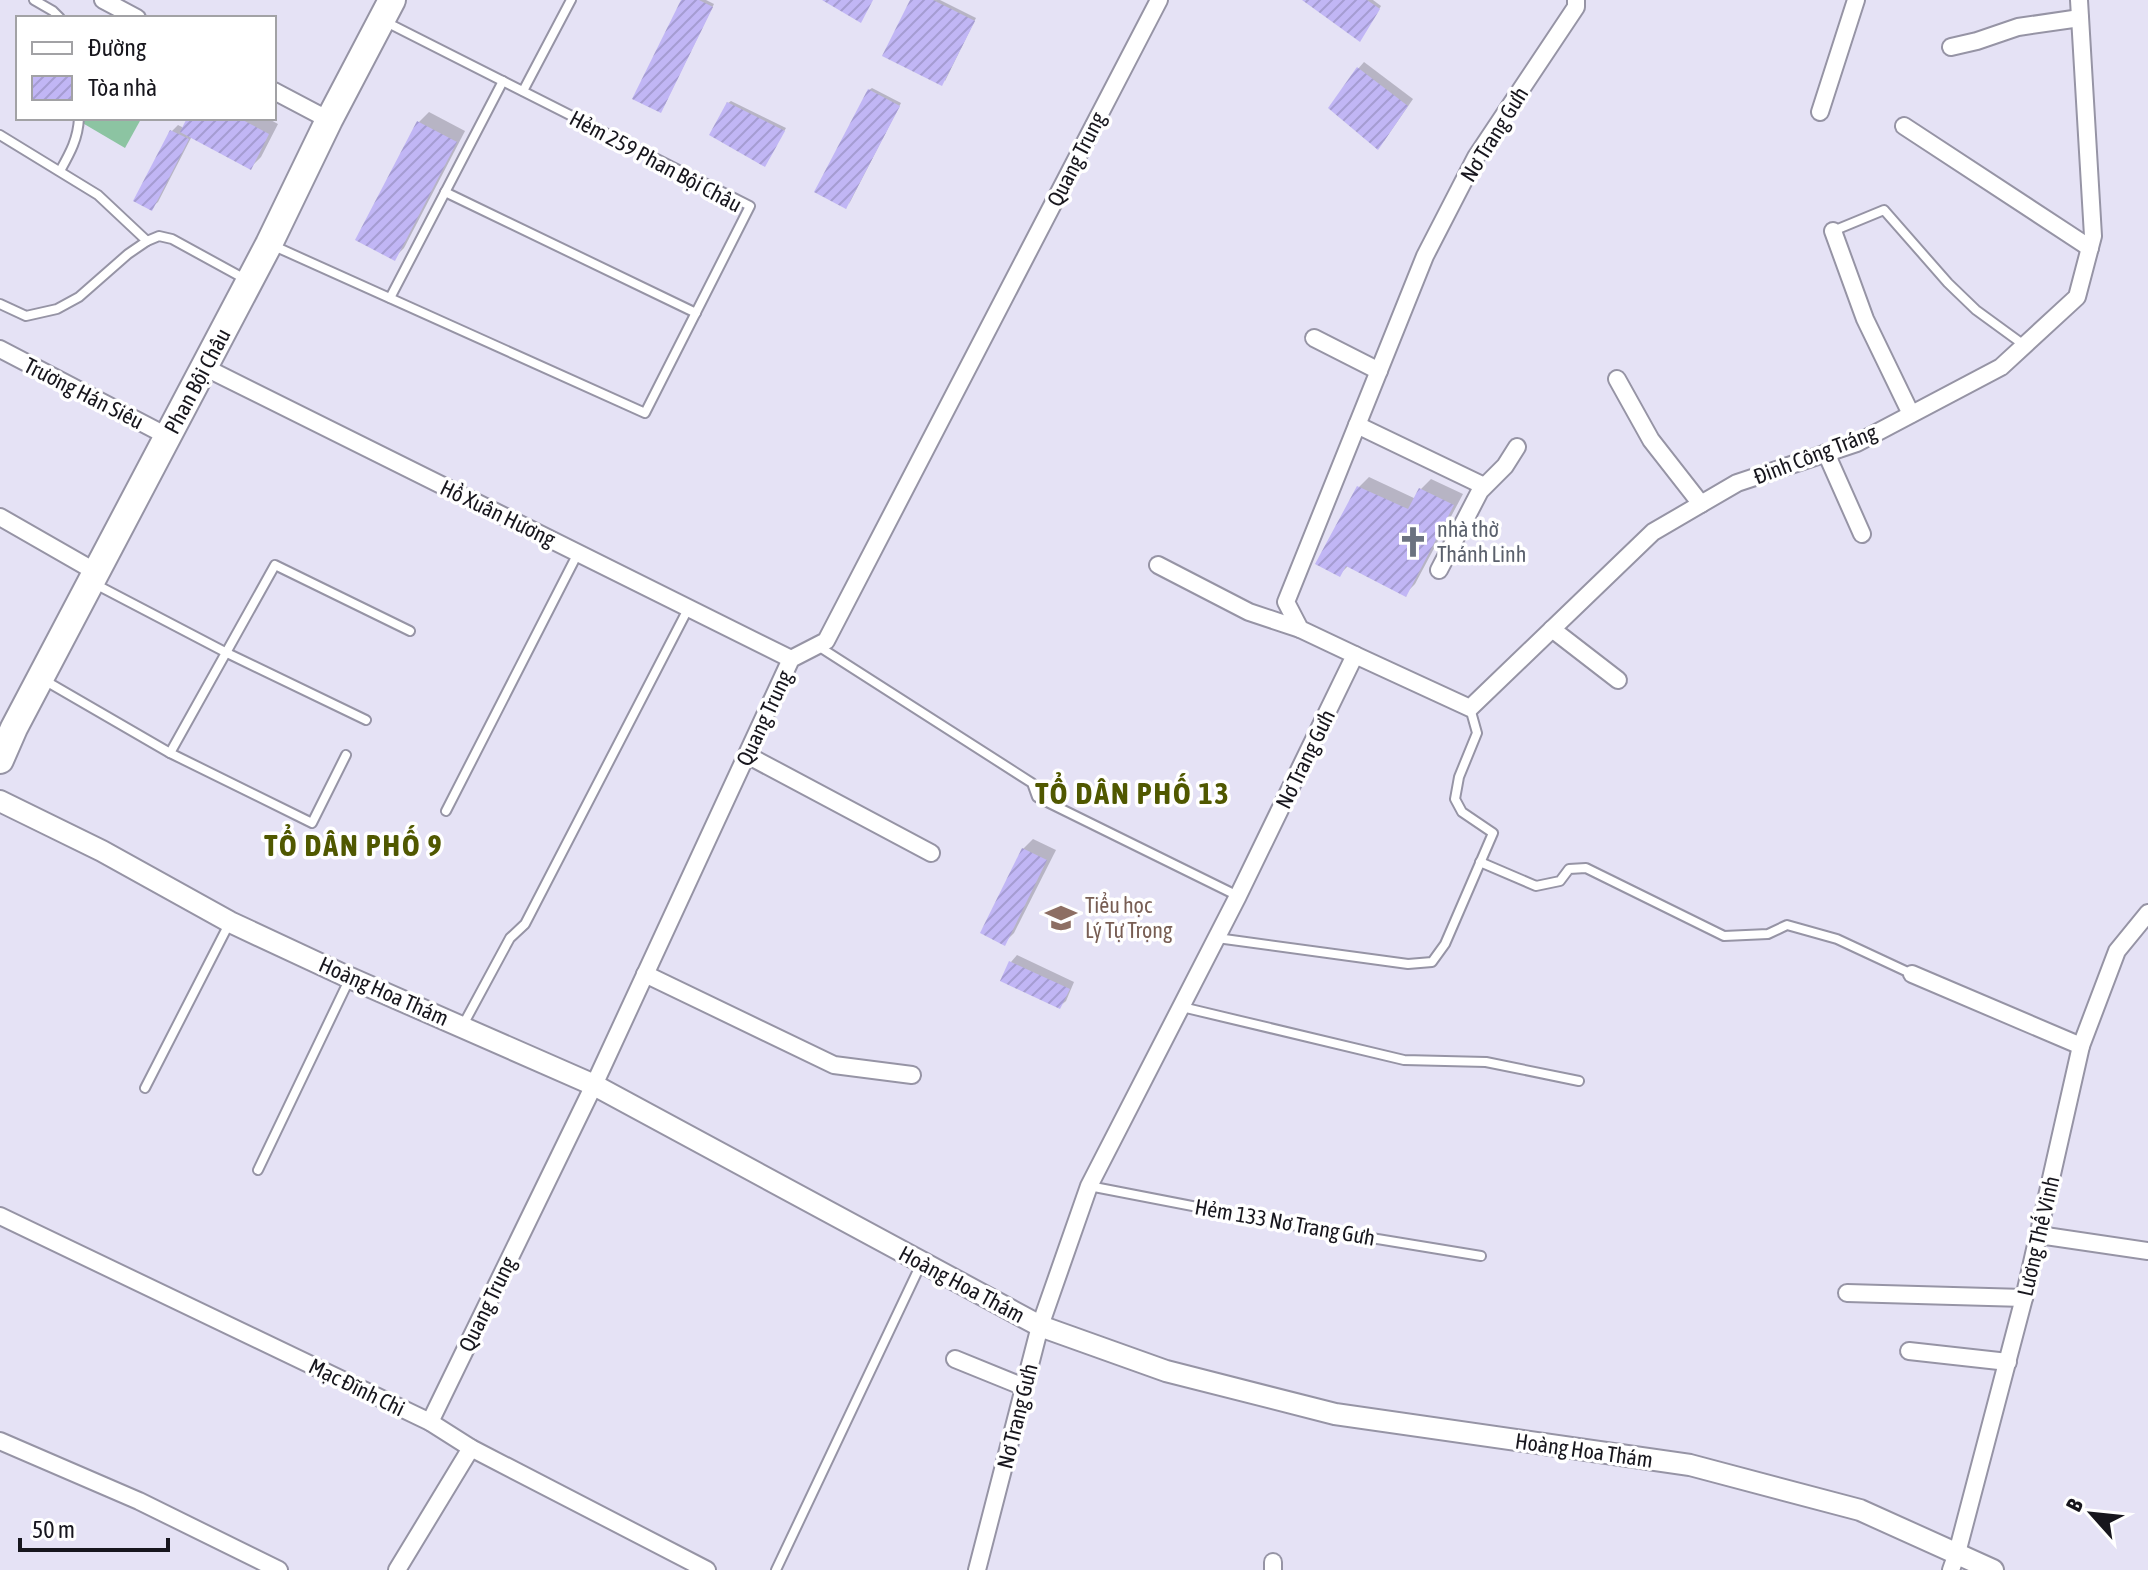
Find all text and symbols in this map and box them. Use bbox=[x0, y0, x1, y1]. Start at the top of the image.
legend bbox=[16, 16, 276, 120]
text: Đường bbox=[88, 34, 147, 61]
text: Tòa nhà bbox=[88, 74, 157, 101]
street label: Nơ Trang Gưh bbox=[1455, 82, 1533, 186]
street label: Hẻm 259 Phan Bội Châu bbox=[565, 105, 747, 217]
street label: Quang Trung bbox=[1041, 107, 1111, 211]
street label: Phan Bội Châu bbox=[158, 324, 236, 438]
street label: Trương Hán Siêu bbox=[20, 352, 148, 434]
street label: Đinh Công Tráng bbox=[1750, 418, 1881, 489]
street label: Hồ Xuân Hương bbox=[436, 474, 560, 552]
place label: nhà thờ Thánh Linh bbox=[1437, 516, 1526, 567]
church icon: nhà thờ Thánh Linh bbox=[1396, 525, 1430, 559]
street label: Quang Trung bbox=[731, 666, 798, 770]
street label: Nơ Trang Gưh bbox=[1270, 705, 1340, 813]
district label: TỔ DÂN PHỐ 13 bbox=[1035, 772, 1231, 810]
district label: TỔ DÂN PHỐ 9 bbox=[264, 824, 444, 862]
place label: Tiểu học Lý Tự Trọng bbox=[1085, 892, 1173, 943]
school or university icon: Tiểu học Lý Tự Trọng bbox=[1044, 901, 1078, 935]
street label: Hoàng Hoa Thám bbox=[315, 951, 453, 1031]
street label: Lương Thế Vinh bbox=[2012, 1173, 2064, 1299]
street label: Hẻm 133 Nơ Trang Gưh bbox=[1193, 1193, 1377, 1251]
street label: Hoàng Hoa Thám bbox=[895, 1240, 1029, 1328]
street label: Quang Trung bbox=[453, 1252, 521, 1356]
street label: Mạc Đĩnh Chi bbox=[305, 1353, 409, 1421]
street label: Nơ Trang Gưh bbox=[991, 1361, 1043, 1471]
street label: Hoàng Hoa Thám bbox=[1513, 1427, 1655, 1473]
north arrow bbox=[2052, 1474, 2132, 1554]
text: B bbox=[2060, 1494, 2088, 1515]
scale bar bbox=[20, 1502, 168, 1552]
text: 50 m bbox=[32, 1516, 75, 1543]

